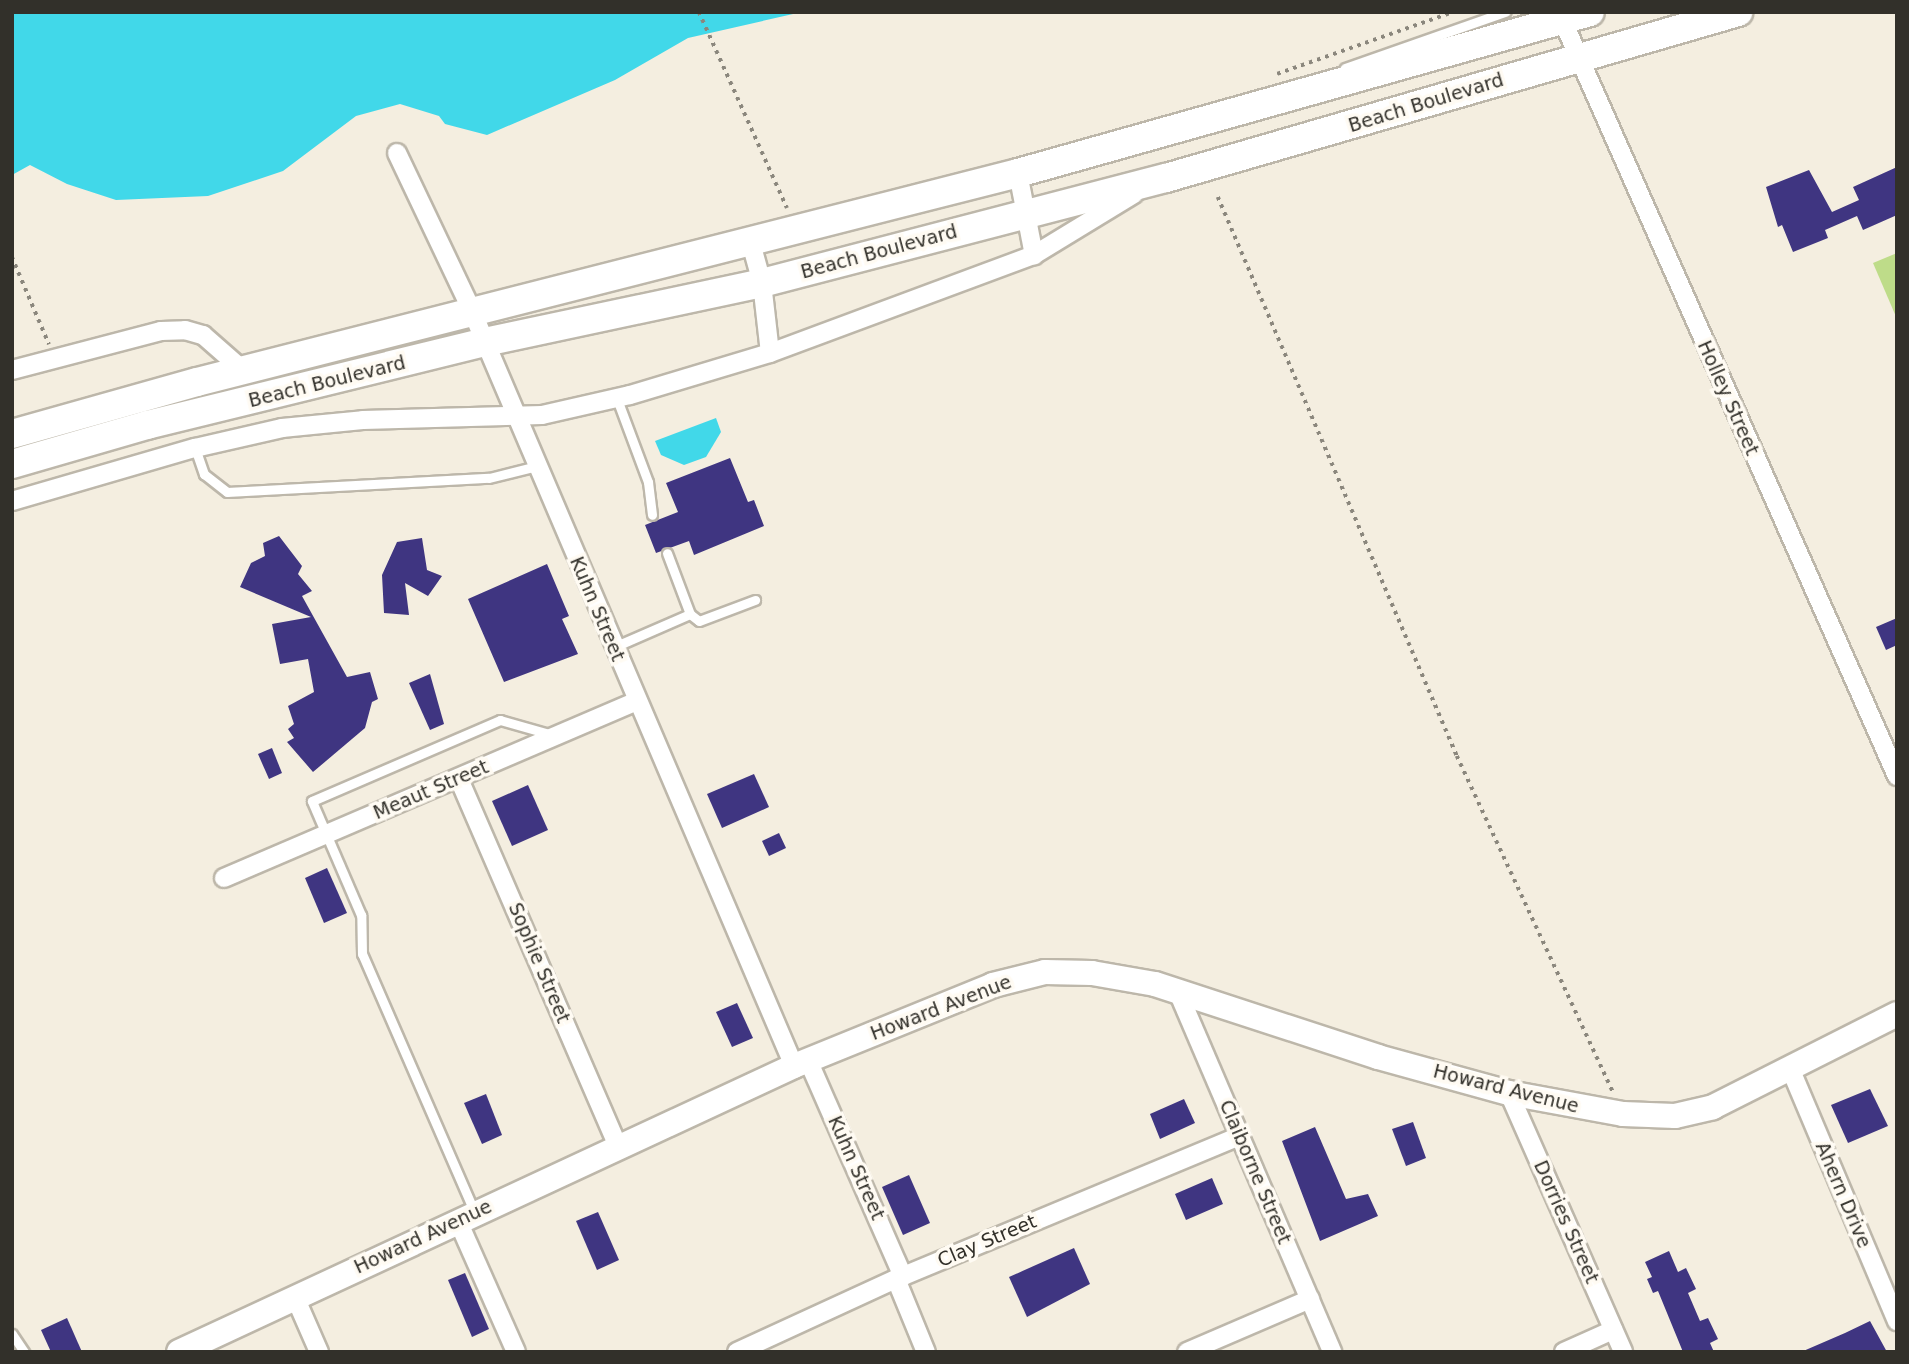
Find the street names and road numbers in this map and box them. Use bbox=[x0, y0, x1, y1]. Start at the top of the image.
street label: Beach Boulevard bbox=[1346, 69, 1506, 137]
street label: Beach Boulevard bbox=[798, 220, 960, 284]
street label: Holley Street bbox=[1693, 337, 1763, 459]
street label: Beach Boulevard bbox=[246, 351, 408, 413]
street label: Kuhn Street bbox=[565, 553, 629, 665]
street label: Meaut Street bbox=[370, 755, 492, 825]
street label: Sophie Street bbox=[503, 899, 575, 1027]
street label: Howard Avenue bbox=[867, 971, 1015, 1045]
street label: Howard Avenue bbox=[1431, 1060, 1581, 1118]
street label: Claiborne Street bbox=[1214, 1097, 1296, 1247]
street label: Kuhn Street bbox=[823, 1112, 889, 1224]
street label: Ahern Drive bbox=[1810, 1139, 1876, 1251]
street label: Dorries Street bbox=[1529, 1157, 1603, 1287]
street label: Howard Avenue bbox=[351, 1195, 495, 1279]
street label: Clay Street bbox=[934, 1210, 1040, 1272]

